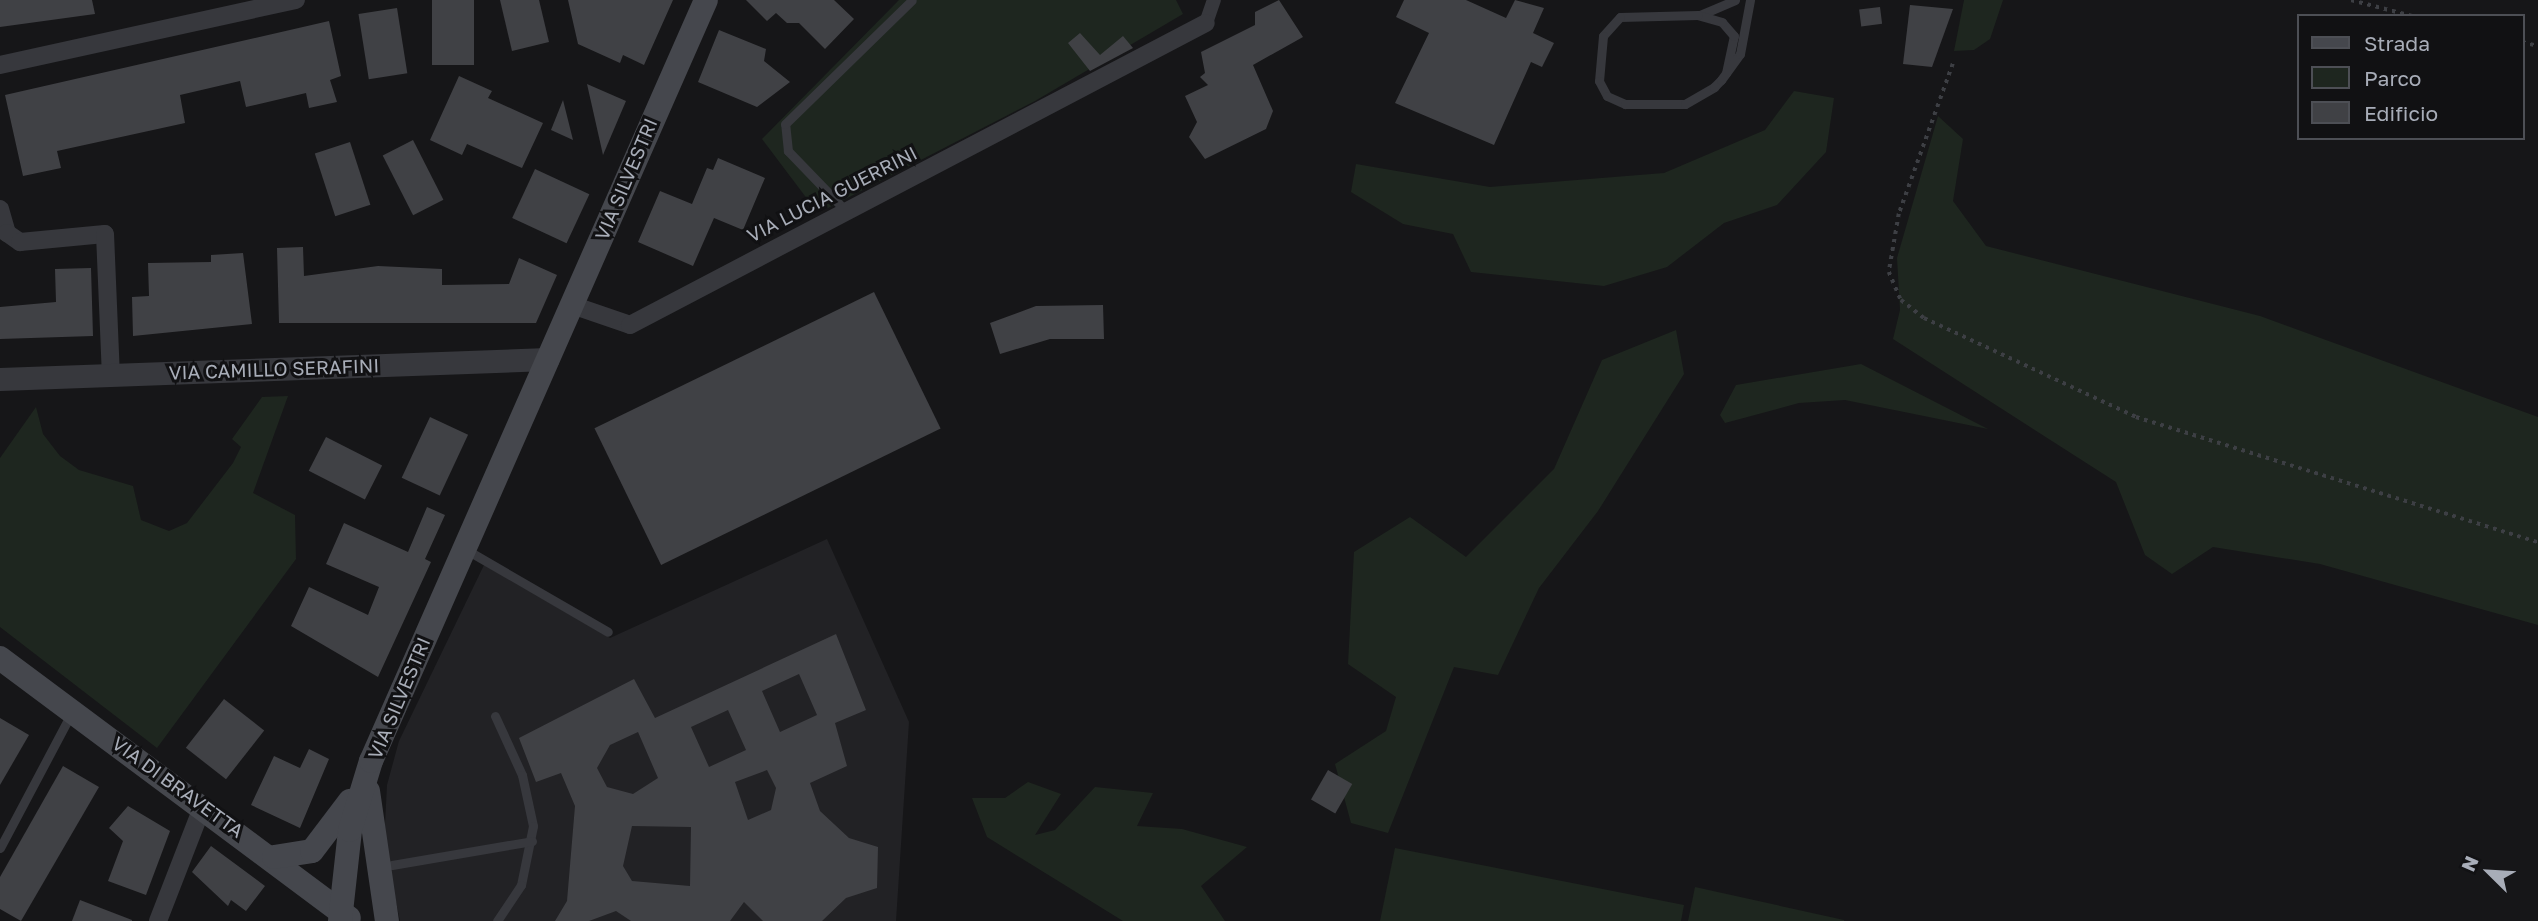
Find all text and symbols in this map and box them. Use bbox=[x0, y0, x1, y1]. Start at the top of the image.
legend bbox=[2296, 14, 2524, 140]
text: Strada bbox=[2364, 30, 2430, 56]
text: Parco bbox=[2364, 65, 2421, 91]
text: Edificio bbox=[2364, 100, 2438, 126]
street label: VIA SILVESTRI bbox=[590, 115, 662, 243]
street label: VIA LUCIA GUERRINI bbox=[743, 141, 921, 247]
street label: VIA CAMILLO SERAFINI bbox=[168, 354, 380, 384]
street label: VIA SILVESTRI bbox=[363, 634, 435, 762]
street label: VIA DI BRAVETTA bbox=[108, 732, 248, 842]
north arrow bbox=[2454, 837, 2524, 907]
text: N bbox=[2456, 852, 2483, 875]

